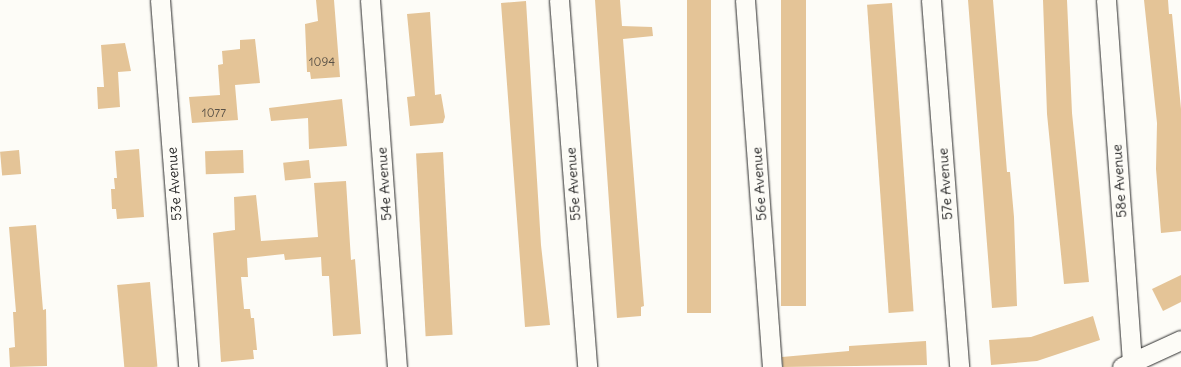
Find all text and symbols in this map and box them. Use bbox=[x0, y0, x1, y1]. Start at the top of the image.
house number: 1094 bbox=[309, 55, 335, 69]
house number: 1077 bbox=[202, 106, 226, 120]
street label: 58e Avenue bbox=[1108, 144, 1130, 218]
street label: 53e Avenue bbox=[163, 147, 185, 221]
street label: 54e Avenue bbox=[373, 147, 395, 221]
street label: 55e Avenue bbox=[562, 147, 584, 221]
street label: 56e Avenue bbox=[748, 147, 770, 221]
street label: 57e Avenue bbox=[934, 147, 956, 221]

